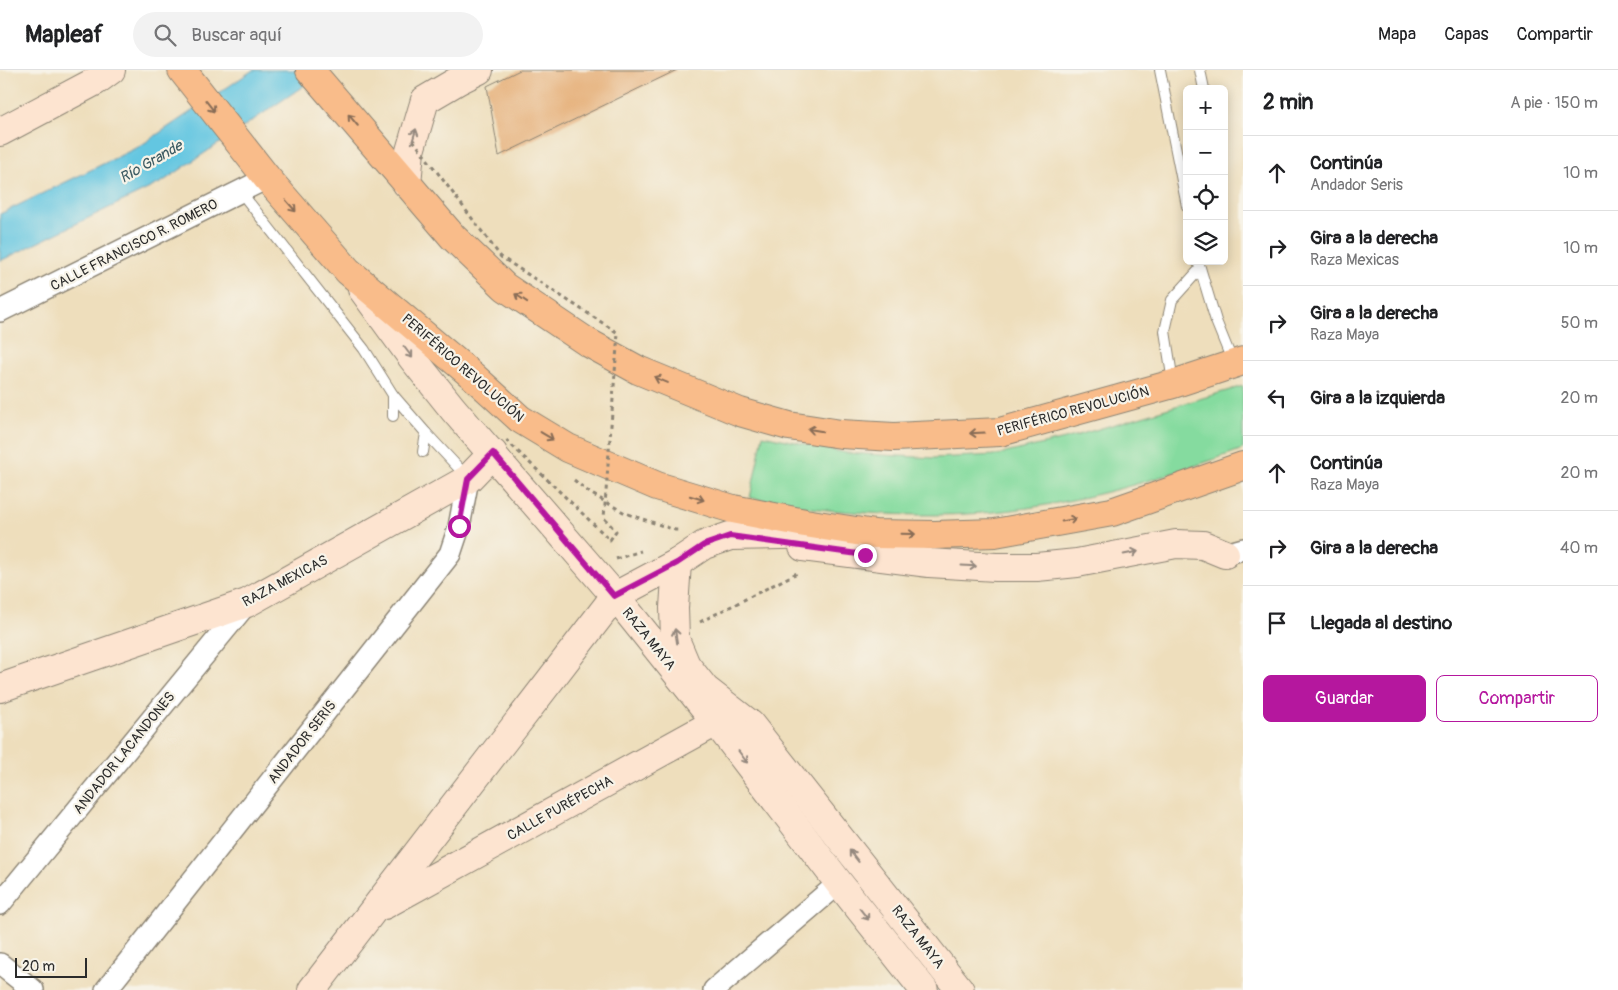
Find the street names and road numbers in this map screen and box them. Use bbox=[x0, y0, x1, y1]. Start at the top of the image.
street label: CALLE FRANCISCO R. ROMERO bbox=[48, 195, 220, 295]
street label: PERIFÉRICO REVOLUCIÓN bbox=[398, 309, 528, 426]
street label: PERIFÉRICO REVOLUCIÓN bbox=[995, 382, 1151, 439]
street label: RAZA MEXICAS bbox=[240, 551, 330, 611]
street label: RAZA MAYA bbox=[619, 604, 679, 674]
street label: ANDADOR LACANDONES bbox=[70, 689, 178, 817]
street label: ANDADOR SERIS bbox=[264, 697, 340, 787]
street label: CALLE PURÉPECHA bbox=[504, 771, 616, 844]
street label: RAZA MAYA bbox=[888, 902, 948, 972]

